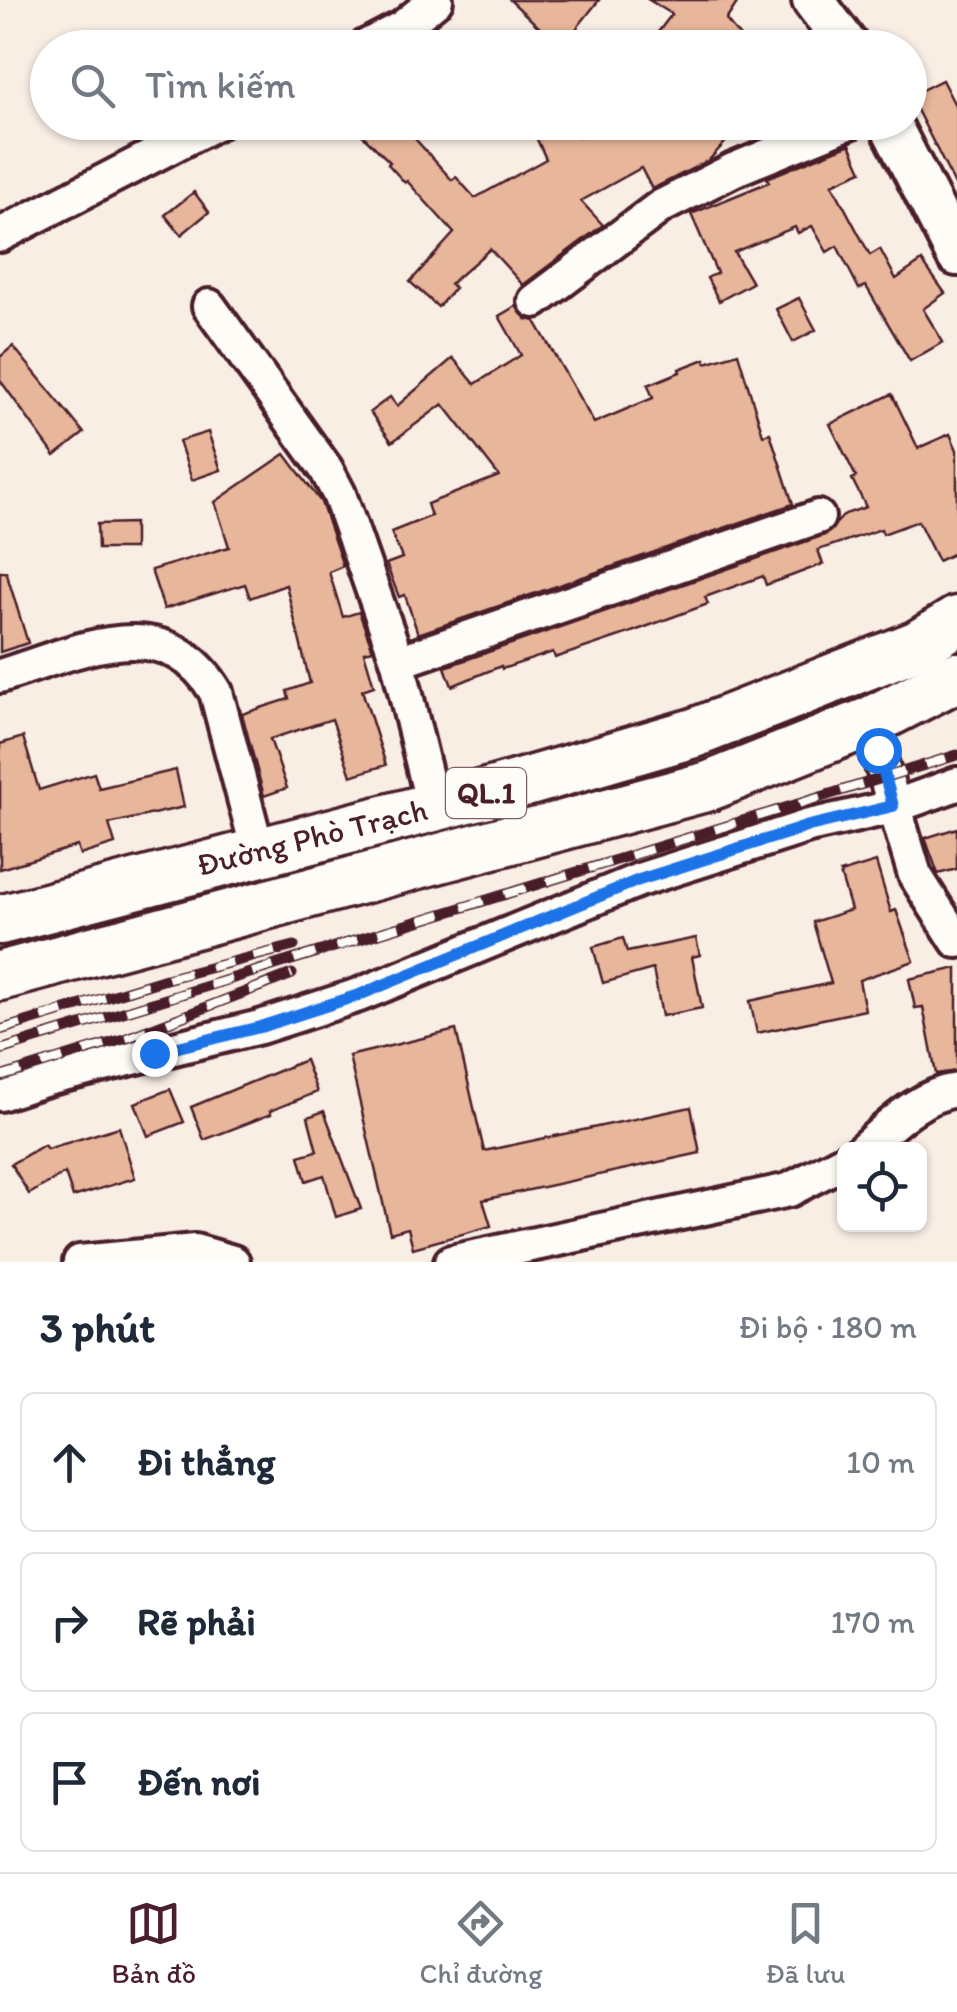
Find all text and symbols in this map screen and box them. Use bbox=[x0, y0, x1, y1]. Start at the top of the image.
search box bbox=[30, 30, 927, 140]
icon: search bbox=[65, 58, 120, 113]
text: Tìm kiếm bbox=[145, 62, 296, 108]
route start bbox=[856, 728, 902, 774]
road number: QL.1 bbox=[446, 768, 526, 818]
street label: Đường Phò Trạch bbox=[193, 790, 431, 884]
route end bbox=[132, 1031, 178, 1077]
map controls bbox=[837, 1142, 927, 1232]
button: locate bbox=[837, 1142, 927, 1232]
text: 3 phút bbox=[40, 1302, 155, 1353]
text: Đi bộ · 180 m bbox=[739, 1308, 917, 1346]
icon: ahead bbox=[42, 1435, 97, 1490]
text: Đi thẳng bbox=[137, 1439, 275, 1485]
text: 10 m bbox=[846, 1443, 915, 1481]
icon: right bbox=[42, 1595, 97, 1650]
text: Rẽ phải bbox=[137, 1599, 256, 1645]
text: 170 m bbox=[830, 1603, 915, 1641]
icon: arrive bbox=[42, 1755, 97, 1810]
text: Đến nơi bbox=[137, 1759, 261, 1805]
tab: Bản đồ bbox=[112, 1896, 196, 1990]
tab: Chỉ đường bbox=[419, 1896, 542, 1990]
tab: Đã lưu bbox=[766, 1896, 845, 1990]

